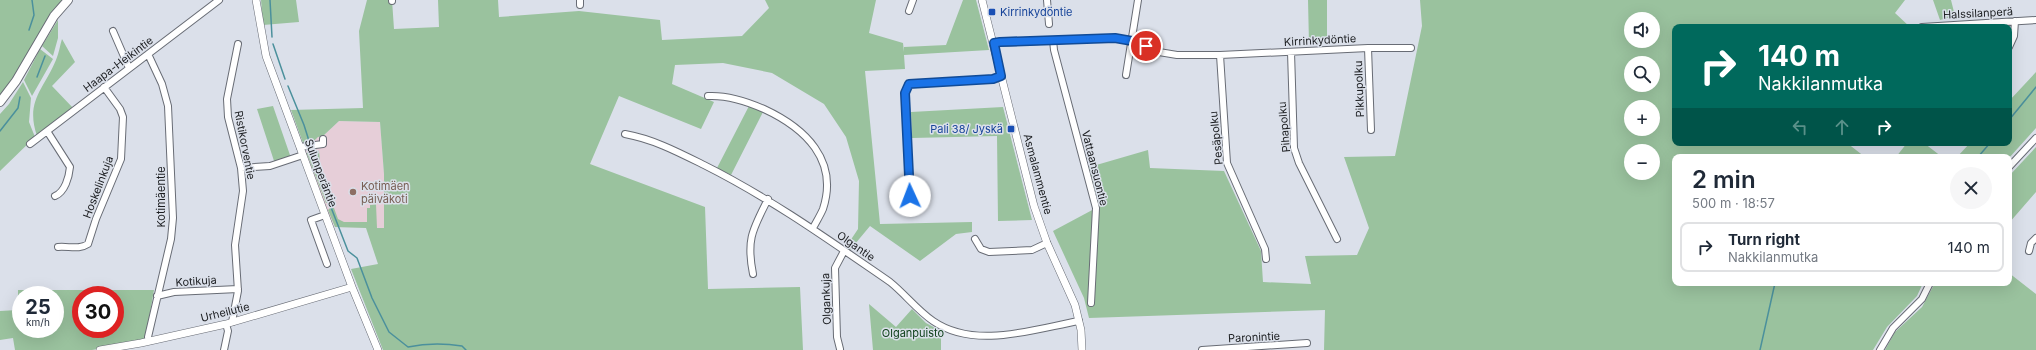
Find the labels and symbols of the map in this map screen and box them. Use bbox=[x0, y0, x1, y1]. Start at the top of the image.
street label: Halssilanperä bbox=[1943, 4, 2013, 22]
place label: Kirrinkydöntie bbox=[1000, 5, 1073, 19]
marker: Kirrinkydöntie bbox=[987, 7, 997, 17]
pin bbox=[1129, 29, 1163, 63]
street label: Kirrinkydöntie bbox=[1283, 31, 1357, 49]
street label: Haapa-Heikintie bbox=[80, 33, 156, 95]
street label: Pikkupolku bbox=[1351, 60, 1367, 118]
street label: Pihapolku bbox=[1275, 101, 1293, 153]
street label: Ristikorventie bbox=[231, 109, 259, 181]
street label: Pesäpolku bbox=[1206, 110, 1226, 166]
place label: Pali 38/ Jyskä bbox=[930, 122, 1003, 136]
marker: Pali 38/ Jyskä bbox=[1006, 124, 1016, 134]
street label: Vattaansuontie bbox=[1079, 129, 1111, 207]
street label: Asmalammentie bbox=[1021, 132, 1055, 216]
street label: Sulunperäntie bbox=[302, 137, 340, 209]
street label: Hoskelinkuja bbox=[80, 154, 116, 220]
street label: Kotimäentie bbox=[154, 166, 168, 228]
position arrow bbox=[889, 175, 931, 217]
place label: Kotimäen päiväkoti bbox=[361, 179, 410, 206]
marker: Kotimäen päiväkoti bbox=[348, 187, 358, 197]
street label: Olgantie bbox=[834, 228, 878, 264]
street label: Kotikuja bbox=[175, 273, 217, 289]
street label: Olgankuja bbox=[818, 273, 834, 325]
speed limit sign: 30 bbox=[72, 286, 124, 338]
street label: Urheilutie bbox=[199, 299, 251, 325]
park label: Olganpuisto bbox=[882, 326, 945, 340]
street label: Paronintie bbox=[1228, 329, 1280, 345]

